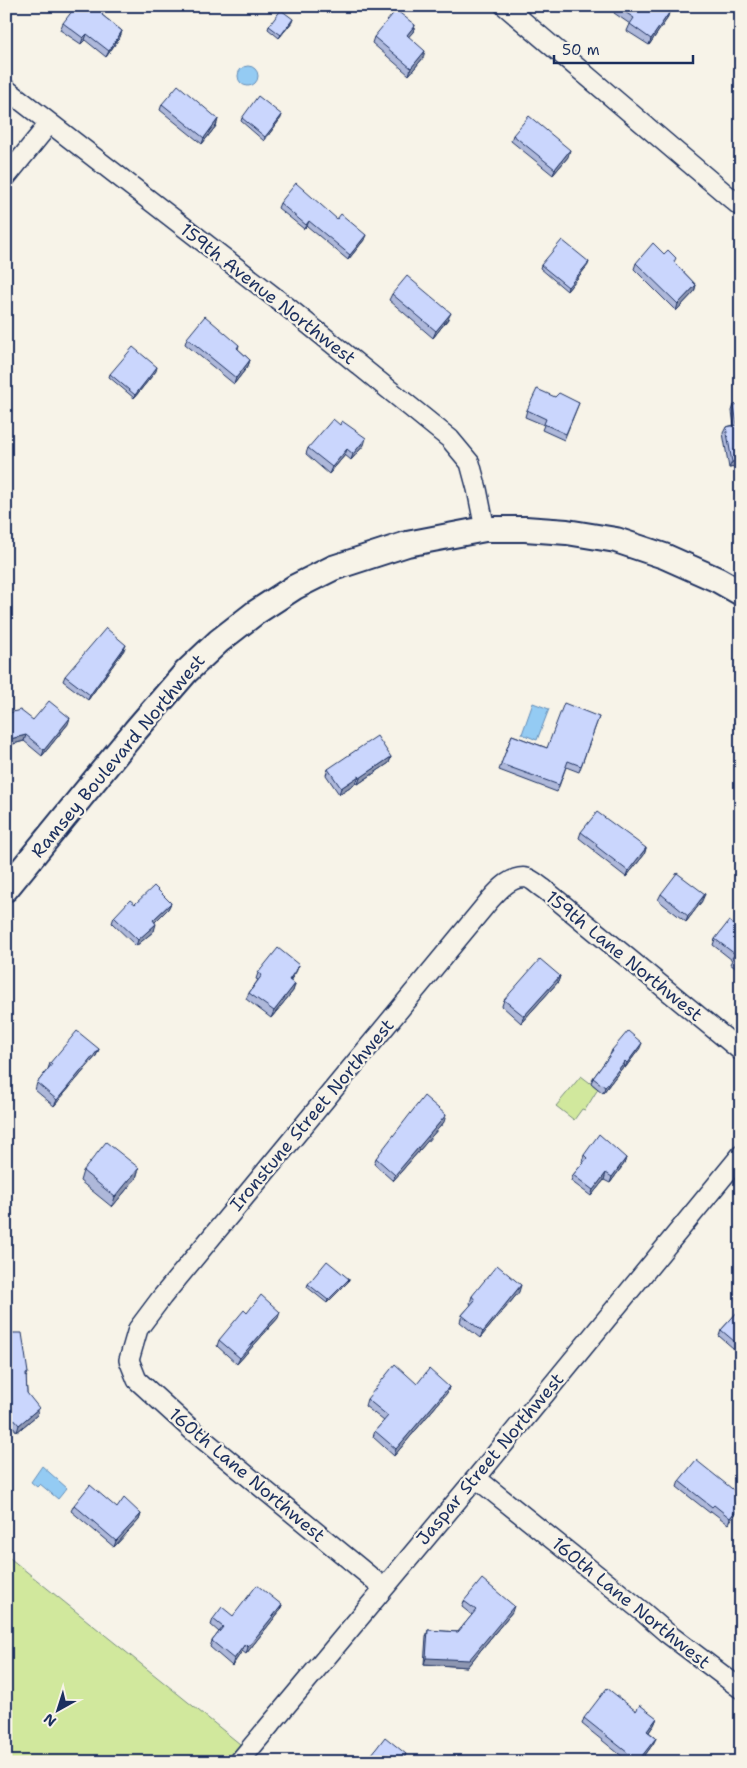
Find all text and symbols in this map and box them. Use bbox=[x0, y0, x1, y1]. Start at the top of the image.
scale bar bbox=[554, 32, 693, 64]
text: 50 m bbox=[562, 40, 600, 60]
street label: 159th Avenue Northwest bbox=[175, 218, 361, 370]
street label: Ramsey Boulevard Northwest bbox=[26, 649, 210, 863]
street label: 159th Lane Northwest bbox=[541, 885, 707, 1027]
street label: Ironstune Street Northwest bbox=[224, 1014, 400, 1216]
street label: Jaspar Street Northwest bbox=[411, 1368, 569, 1550]
street label: 160th Lane Northwest bbox=[164, 1402, 330, 1548]
street label: 160th Lane Northwest bbox=[547, 1532, 715, 1674]
north arrow bbox=[32, 1686, 82, 1736]
text: N bbox=[40, 1710, 60, 1731]

